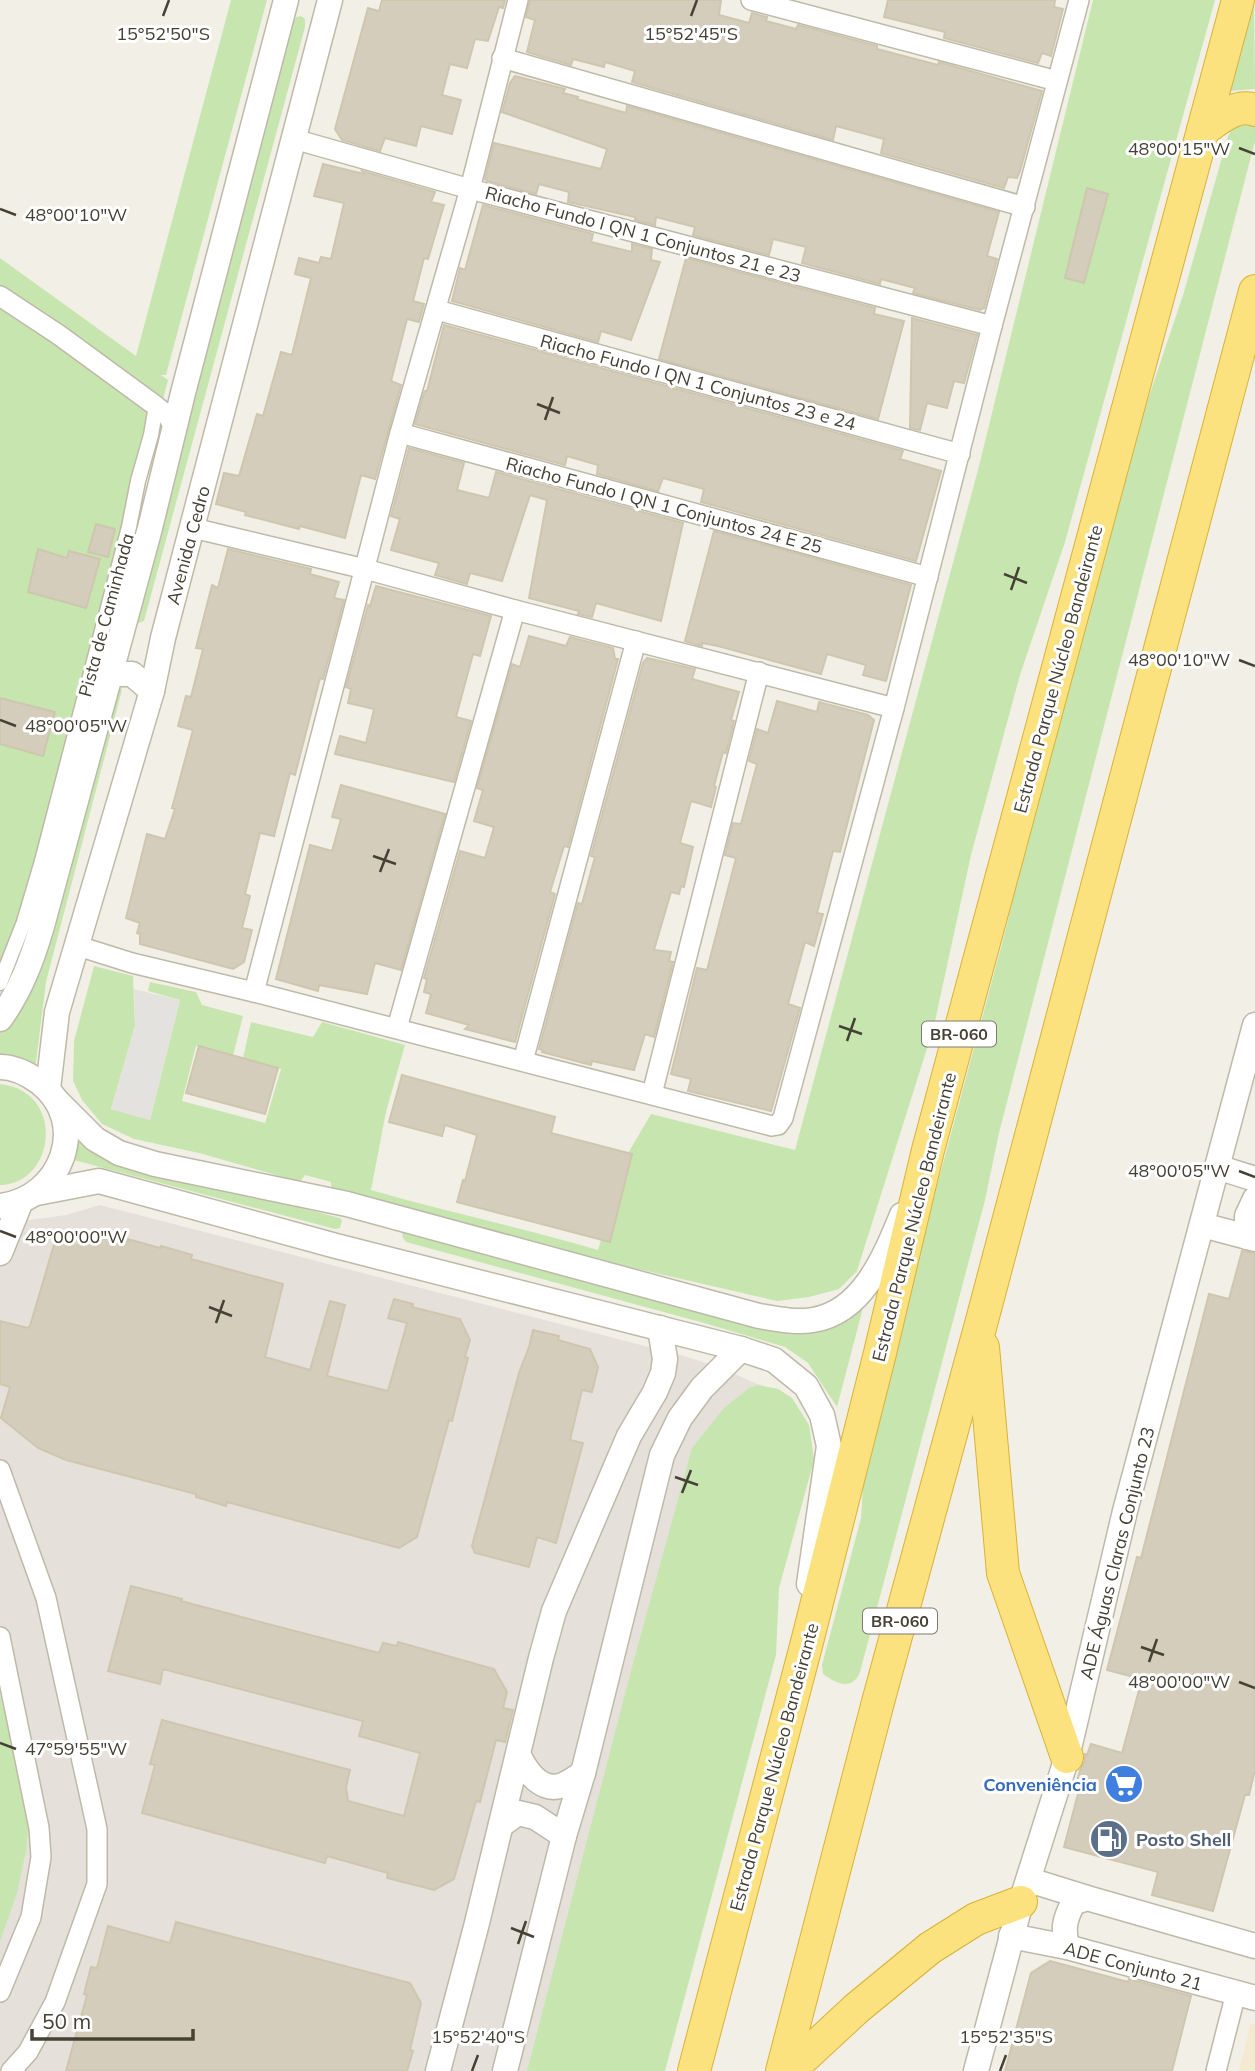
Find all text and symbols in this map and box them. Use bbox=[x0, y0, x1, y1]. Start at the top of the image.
text: 15°52'50"S bbox=[116, 22, 210, 45]
text: 15°52'45"S bbox=[644, 22, 738, 45]
text: 48°00'15"W bbox=[1128, 137, 1230, 160]
street label: Riacho Fundo I QN 1 Conjuntos 21 e 23 bbox=[483, 181, 803, 287]
text: 48°00'10"W bbox=[25, 203, 127, 226]
street label: Riacho Fundo I QN 1 Conjuntos 23 e 24 bbox=[538, 329, 858, 435]
street label: Riacho Fundo I QN 1 Conjuntos 24 E 25 bbox=[503, 452, 825, 558]
street label: Avenida Cedro bbox=[161, 483, 215, 607]
street label: Estrada Parque Núcleo Bandeirante bbox=[1008, 522, 1108, 816]
street label: Pista de Caminhada bbox=[73, 531, 139, 699]
text: 48°00'10"W bbox=[1128, 648, 1230, 671]
text: 48°00'05"W bbox=[25, 714, 127, 737]
road number: BR-060 bbox=[922, 1022, 996, 1046]
street label: Estrada Parque Núcleo Bandeirante bbox=[867, 1070, 961, 1364]
text: 48°00'05"W bbox=[1128, 1159, 1230, 1182]
text: 48°00'00"W bbox=[25, 1225, 127, 1248]
street label: ADE Águas Claras Conjunto 23 bbox=[1074, 1424, 1160, 1682]
road number: BR-060 bbox=[863, 1609, 937, 1634]
street label: Estrada Parque Núcleo Bandeirante bbox=[724, 1620, 824, 1914]
text: 48°00'00"W bbox=[1128, 1670, 1230, 1693]
text: 47°59'55"W bbox=[25, 1737, 127, 1760]
supermarket icon: Conveniência bbox=[1103, 1763, 1145, 1805]
place label: Conveniência bbox=[983, 1773, 1097, 1796]
fuel station icon: Posto Shell bbox=[1088, 1818, 1130, 1860]
place label: Posto Shell bbox=[1136, 1828, 1231, 1851]
street label: ADE Conjunto 21 bbox=[1061, 1936, 1205, 1996]
scale bar bbox=[32, 1997, 192, 2041]
text: 50 m bbox=[42, 2008, 91, 2034]
text: 15°52'40"S bbox=[431, 2025, 525, 2048]
text: 15°52'35"S bbox=[959, 2025, 1053, 2048]

